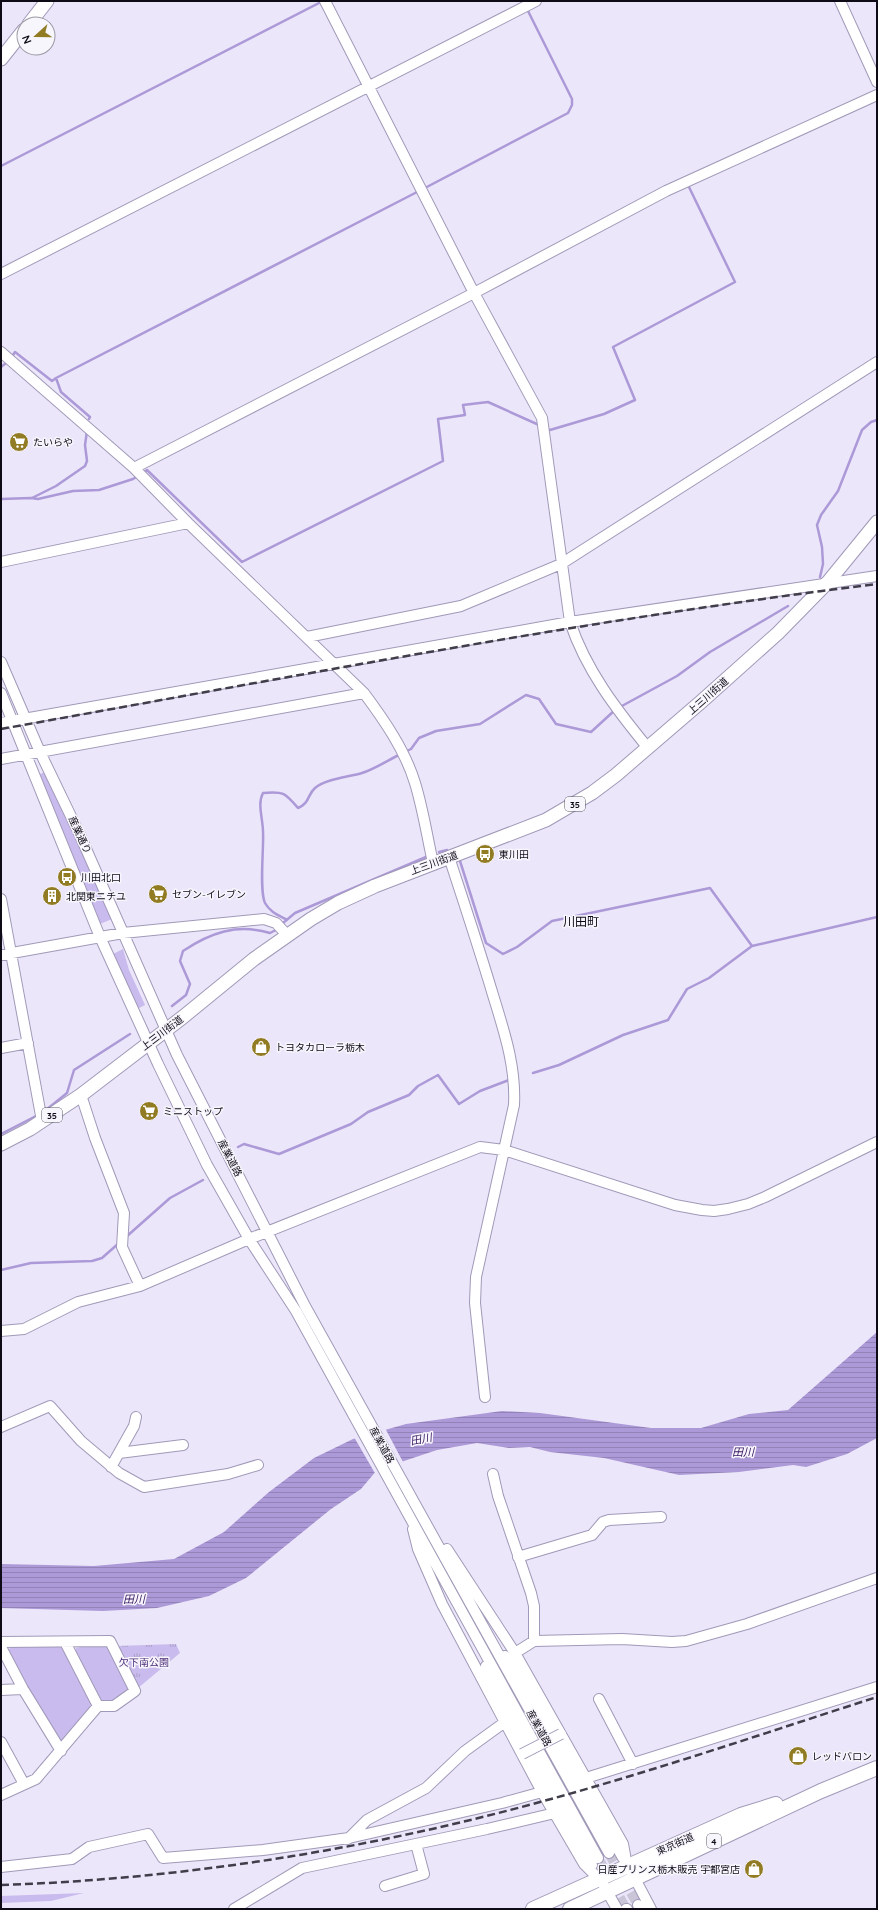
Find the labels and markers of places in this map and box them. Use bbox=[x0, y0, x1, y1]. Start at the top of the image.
supermarket icon: たいらや bbox=[8, 431, 30, 453]
place label: たいらや bbox=[33, 436, 73, 449]
bus stop icon: 東川田 bbox=[474, 843, 496, 865]
place label: 東川田 bbox=[499, 848, 529, 861]
bus stop icon: 川田北口 bbox=[56, 866, 78, 888]
place label: 川田北口 bbox=[81, 871, 121, 884]
supermarket icon: セブン-イレブン bbox=[147, 883, 169, 905]
building icon: 北関東ニチユ bbox=[41, 885, 63, 907]
place label: セブン-イレブン bbox=[172, 888, 246, 901]
place label: 北関東ニチユ bbox=[66, 890, 126, 903]
shop icon: トヨタカローラ栃木 bbox=[250, 1036, 272, 1058]
place label: トヨタカローラ栃木 bbox=[275, 1041, 365, 1054]
supermarket icon: ミニストップ bbox=[138, 1100, 160, 1122]
place label: ミニストップ bbox=[163, 1105, 223, 1118]
shop icon: レッドバロン bbox=[787, 1745, 809, 1767]
place label: レッドバロン bbox=[812, 1750, 872, 1763]
shop icon: 日産プリンス栃木販売 宇都宮店 bbox=[743, 1858, 765, 1880]
place label: 日産プリンス栃木販売 宇都宮店 bbox=[597, 1863, 740, 1876]

